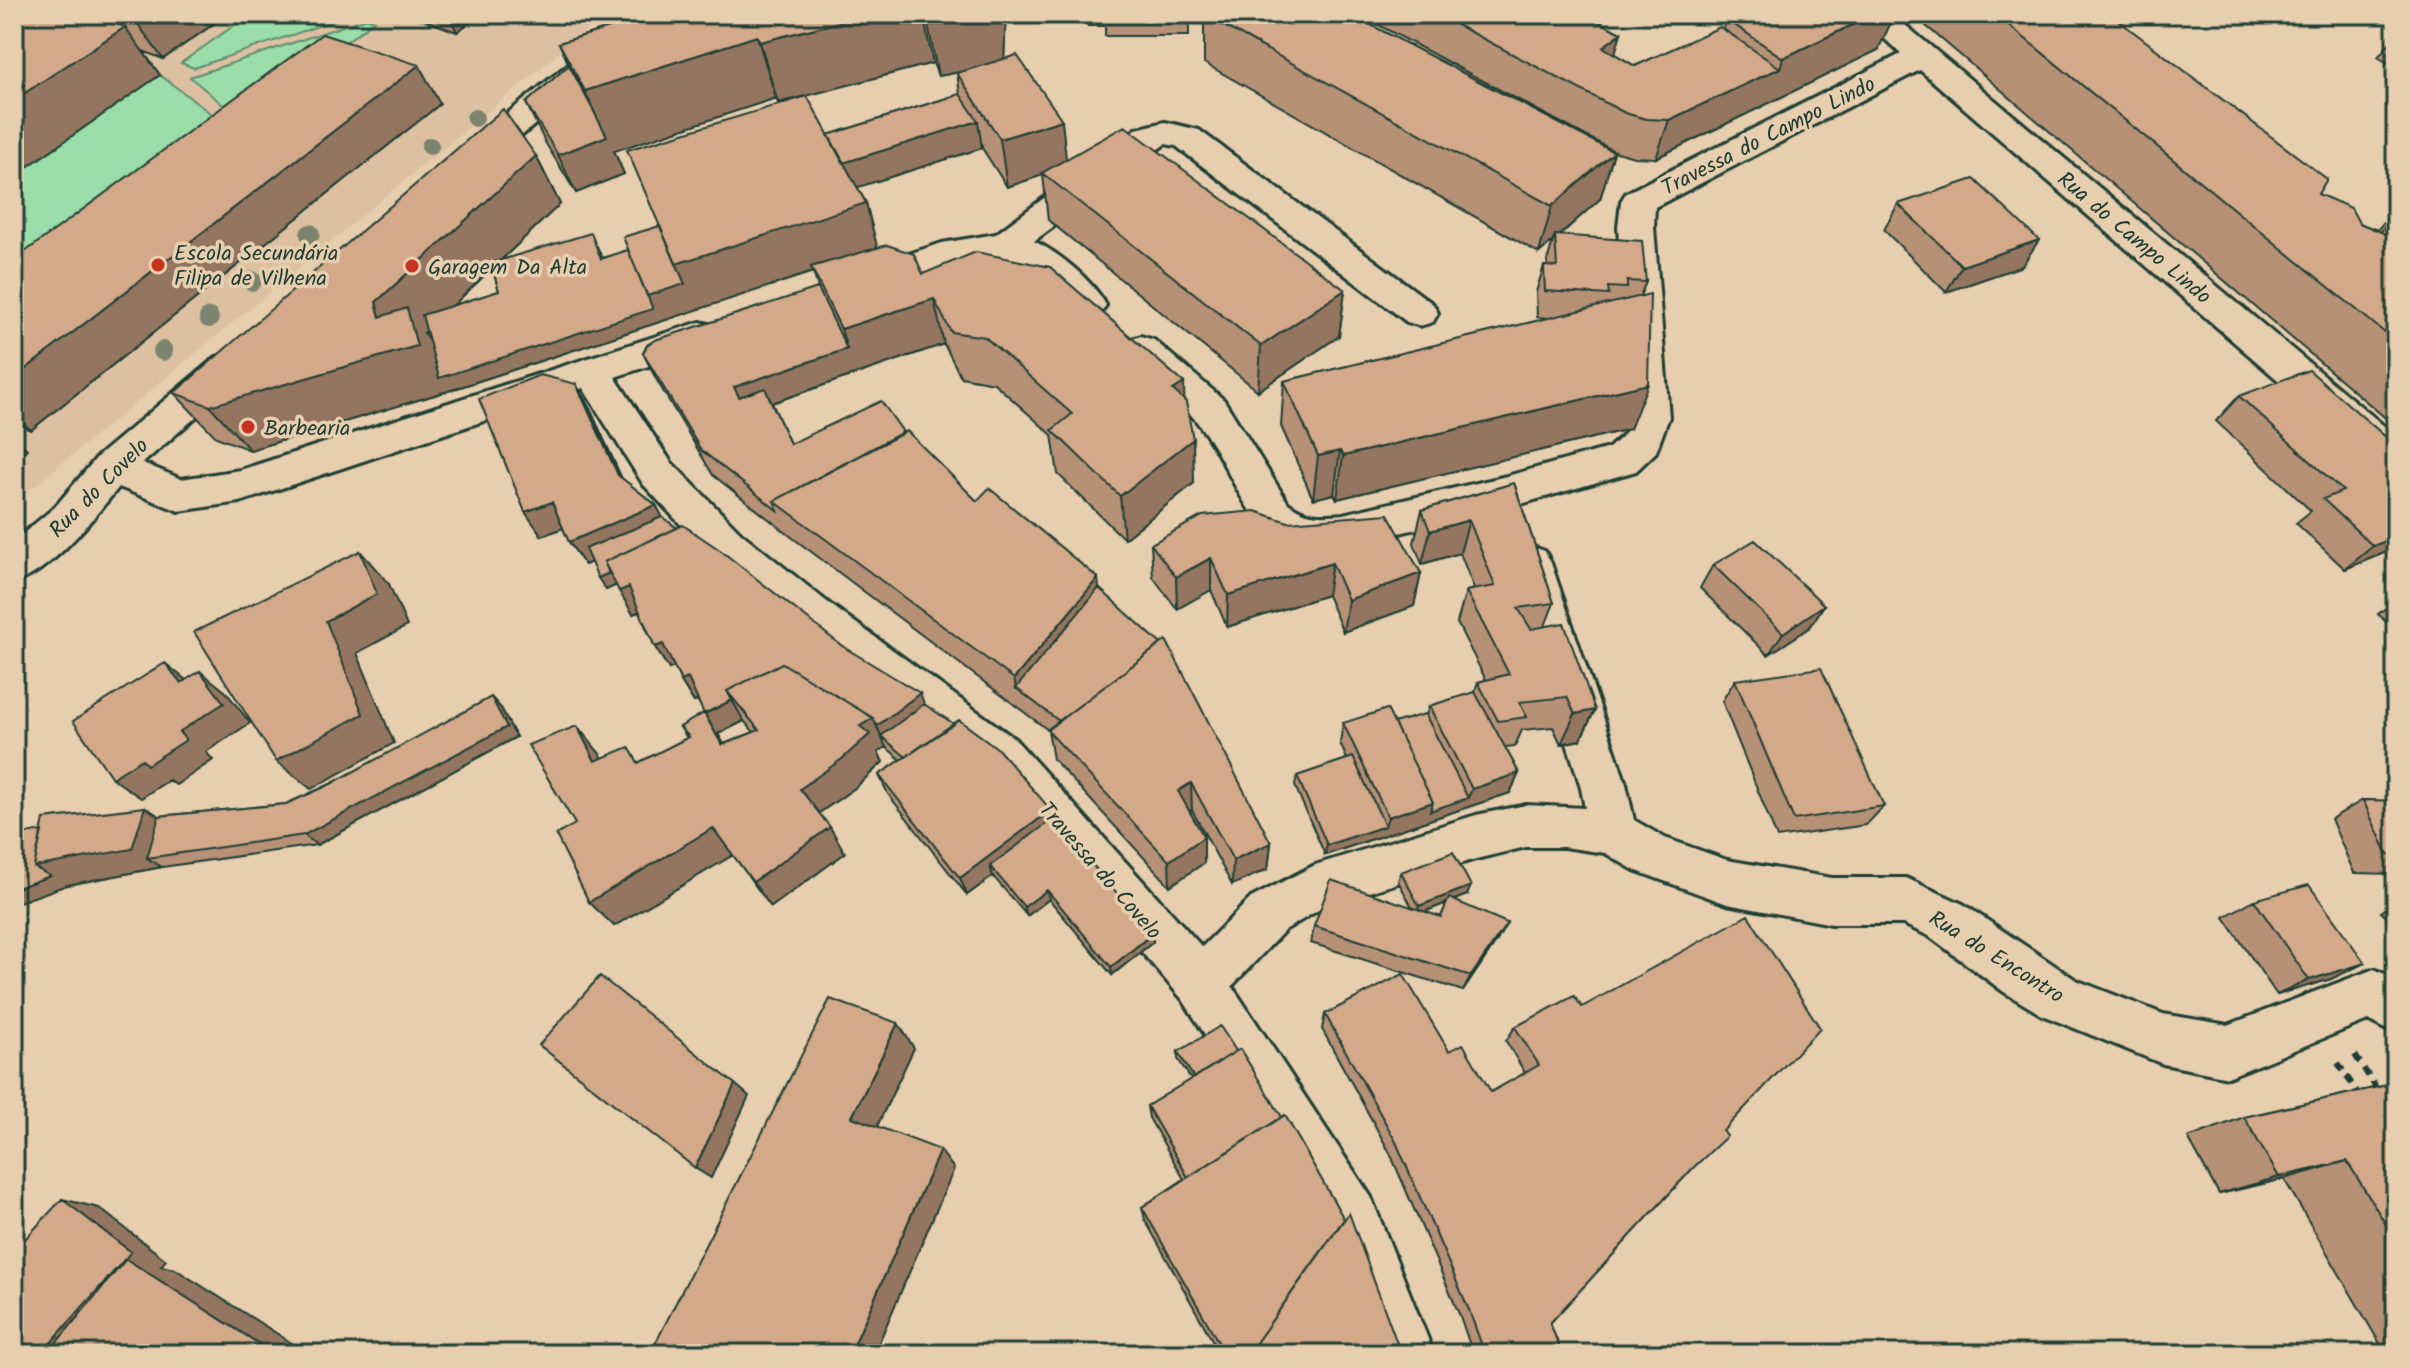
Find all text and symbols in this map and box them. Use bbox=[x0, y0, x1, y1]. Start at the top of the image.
street label: Travessa do Campo Lindo bbox=[1656, 68, 1882, 206]
street label: Rua do Campo Lindo bbox=[2048, 164, 2218, 314]
place label: Escola Secundária Filipa de Vilhena bbox=[174, 237, 338, 297]
place label: Garagem Da Alta bbox=[428, 251, 587, 286]
marker: Escola Secundária Filipa de Vilhena bbox=[149, 256, 167, 274]
marker: Garagem Da Alta bbox=[403, 257, 421, 275]
place label: Barbearia bbox=[264, 412, 350, 447]
marker: Barbearia bbox=[239, 418, 257, 436]
street label: Rua do Covelo bbox=[41, 430, 158, 547]
street label: Travessa do Covelo bbox=[1029, 795, 1169, 949]
street label: Rua do Encontro bbox=[1921, 902, 2070, 1014]

